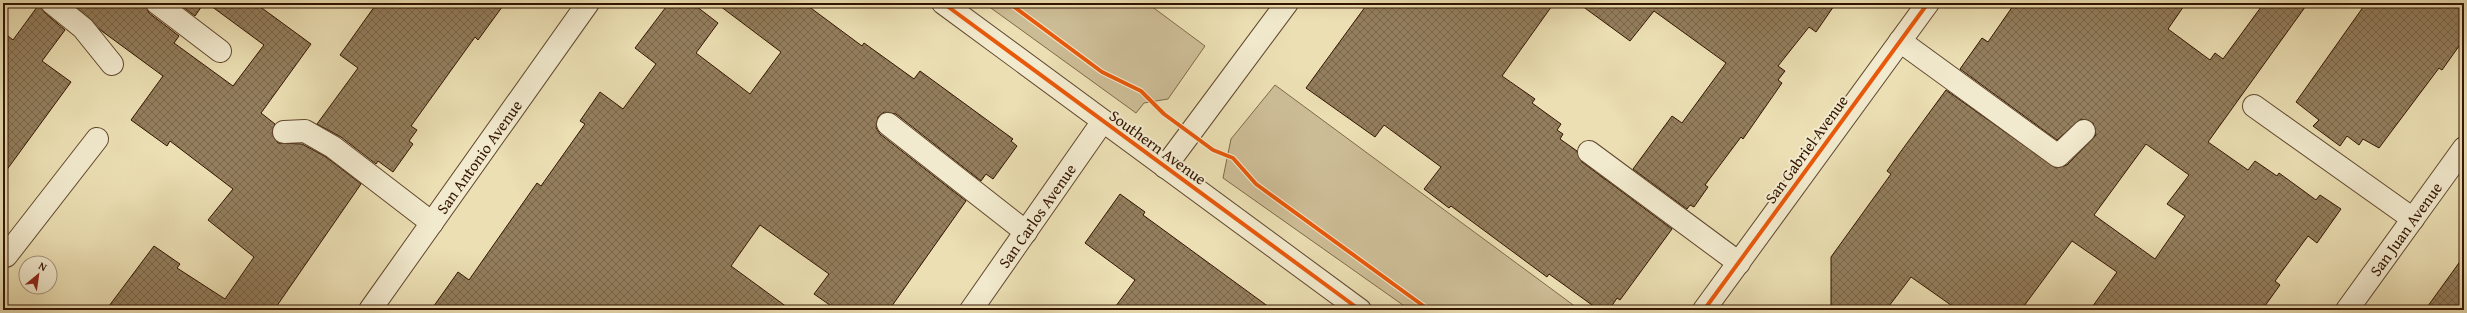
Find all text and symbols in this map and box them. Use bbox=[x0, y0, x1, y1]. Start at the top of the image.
street label: San Gabriel Avenue bbox=[1758, 90, 1854, 208]
street label: San Antonio Avenue bbox=[430, 95, 528, 219]
street label: Southern Avenue bbox=[1104, 103, 1212, 191]
street label: San Carlos Avenue bbox=[992, 159, 1082, 273]
street label: San Juan Avenue bbox=[2363, 177, 2448, 281]
north arrow bbox=[18, 255, 58, 295]
text: N bbox=[36, 257, 51, 275]

